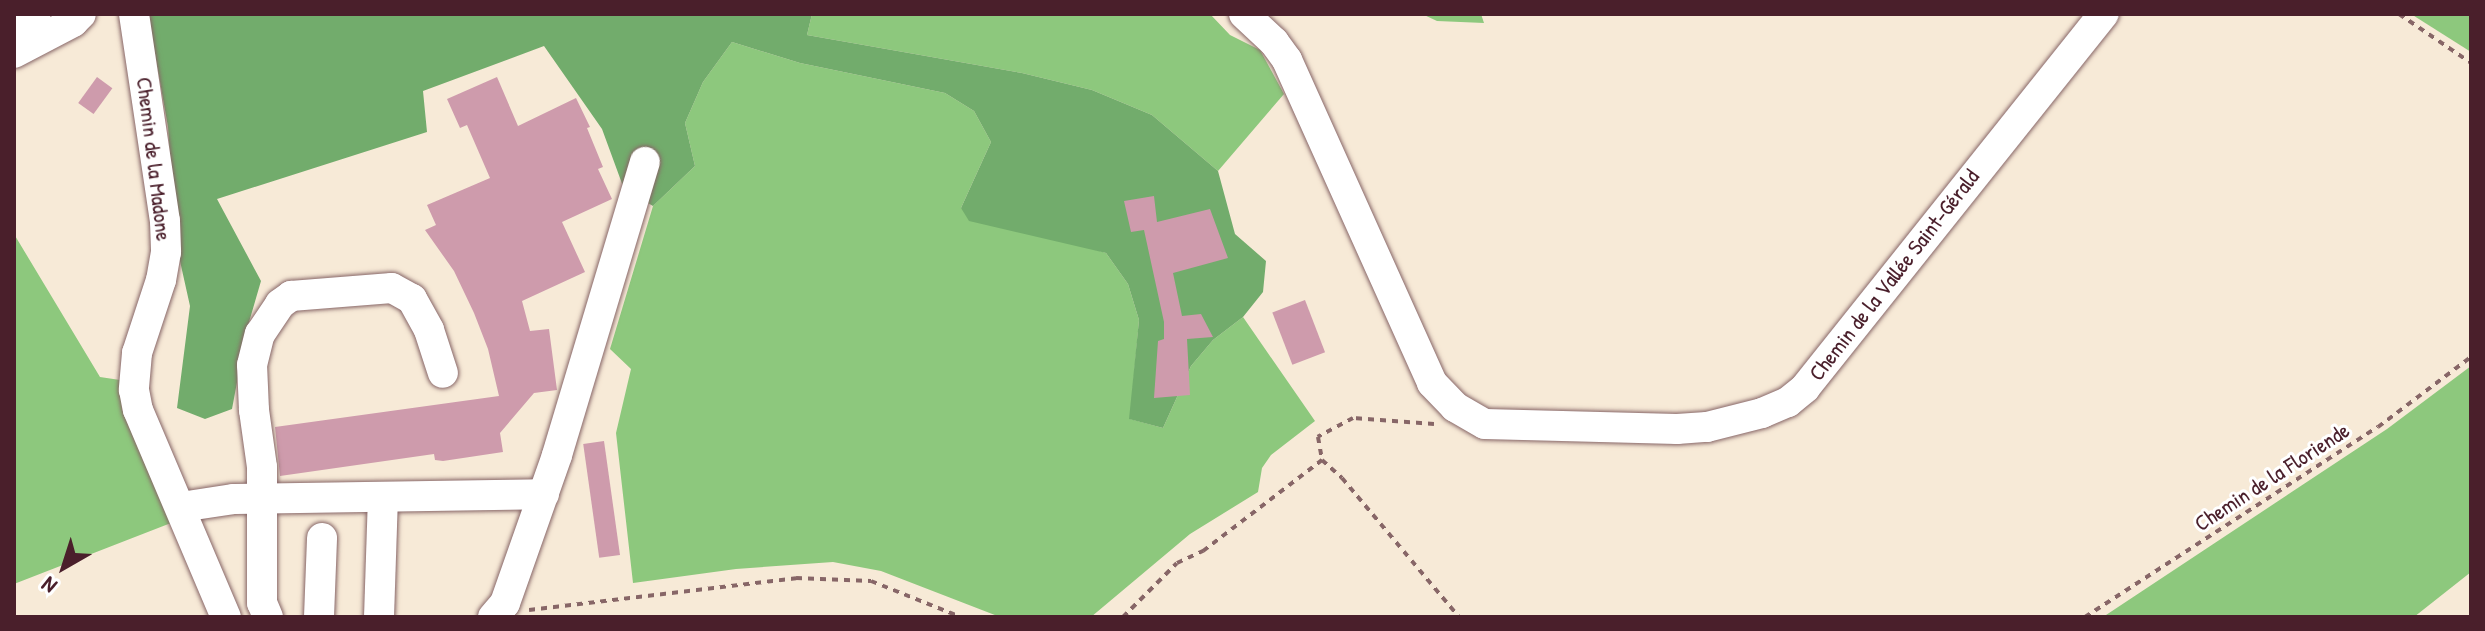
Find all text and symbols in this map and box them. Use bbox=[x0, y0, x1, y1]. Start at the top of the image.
street label: Chemin de la Madone bbox=[131, 76, 177, 242]
street label: Chemin de la Vallée Saint-Gérald bbox=[1803, 164, 1985, 386]
street label: Chemin de la Floriende bbox=[2190, 417, 2354, 537]
north arrow bbox=[24, 527, 104, 607]
text: N bbox=[35, 570, 63, 601]

